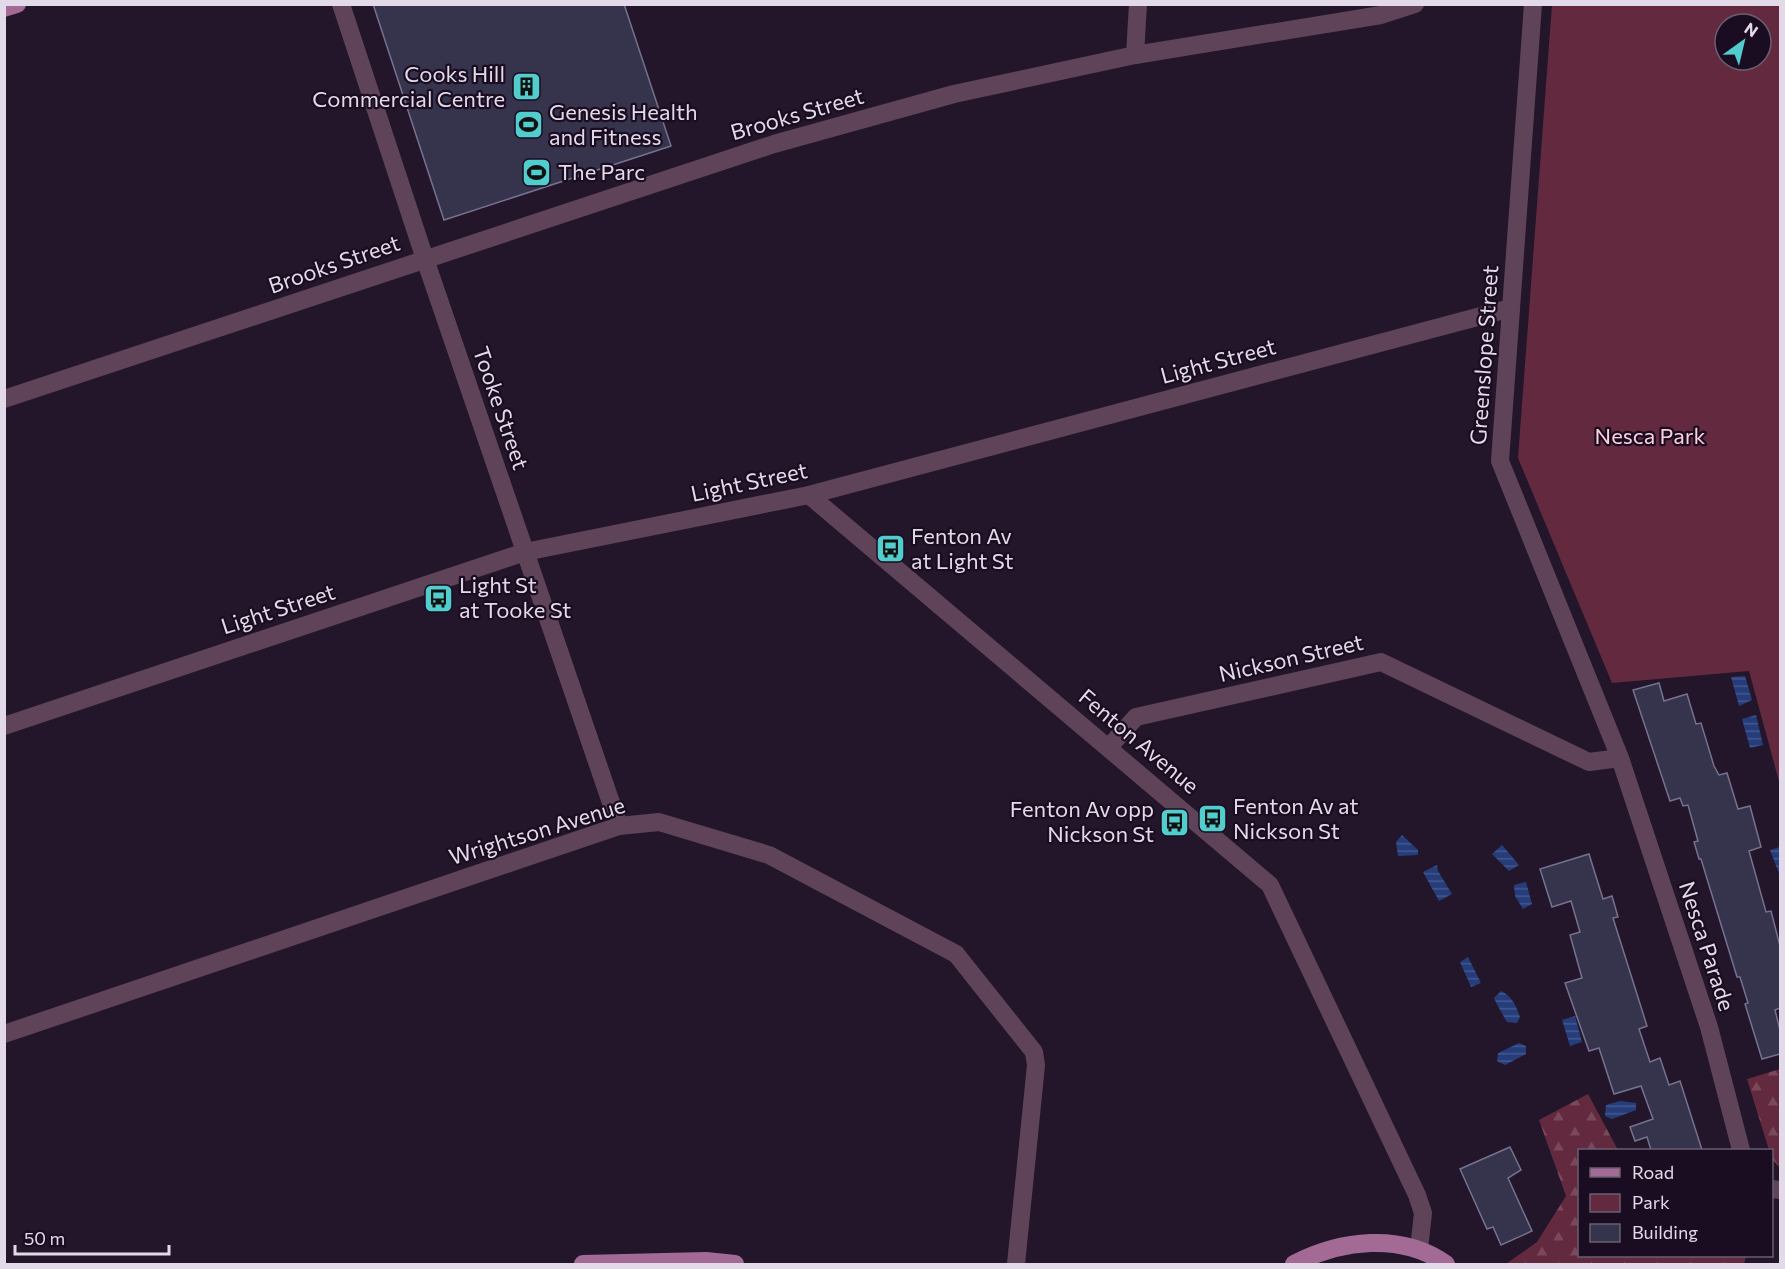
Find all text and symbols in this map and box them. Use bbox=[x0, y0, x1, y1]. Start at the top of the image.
north arrow bbox=[1713, 12, 1773, 72]
text: N bbox=[1741, 18, 1762, 40]
place label: Cooks Hill Commercial Centre bbox=[312, 60, 505, 112]
building icon: Cooks Hill Commercial Centre bbox=[510, 71, 542, 103]
street label: Brooks Street bbox=[727, 82, 867, 145]
place label: Genesis Health and Fitness bbox=[549, 98, 698, 150]
sports icon: Genesis Health and Fitness bbox=[512, 109, 544, 141]
sports icon: The Parc bbox=[521, 156, 553, 188]
place label: The Parc bbox=[558, 158, 645, 185]
street label: Brooks Street bbox=[265, 228, 403, 299]
street label: Greenslope Street bbox=[1464, 264, 1503, 446]
street label: Light Street bbox=[1157, 332, 1278, 389]
street label: Tooke Street bbox=[468, 343, 535, 473]
park label: Nesca Park bbox=[1595, 422, 1705, 449]
street label: Light Street bbox=[688, 456, 810, 507]
place label: Fenton Av at Light St bbox=[911, 522, 1013, 574]
bus stop icon: Fenton Av at Light St bbox=[874, 533, 906, 565]
place label: Light St at Tooke St bbox=[459, 571, 571, 623]
street label: Light Street bbox=[217, 577, 338, 640]
bus stop icon: Light St at Tooke St bbox=[422, 582, 454, 614]
street label: Nickson Street bbox=[1216, 628, 1366, 687]
street label: Fenton Avenue bbox=[1074, 683, 1205, 799]
street label: Wrightson Avenue bbox=[446, 791, 628, 870]
place label: Fenton Av at Nickson St bbox=[1233, 792, 1359, 844]
place label: Fenton Av opp Nickson St bbox=[1010, 795, 1154, 847]
bus stop icon: Fenton Av at Nickson St bbox=[1196, 803, 1228, 835]
bus stop icon: Fenton Av opp Nickson St bbox=[1159, 806, 1191, 838]
street label: Nesca Parade bbox=[1674, 878, 1741, 1014]
legend bbox=[1578, 1149, 1773, 1257]
text: Road bbox=[1632, 1161, 1674, 1183]
text: Park bbox=[1632, 1191, 1670, 1213]
scale bar bbox=[15, 1218, 170, 1256]
text: Building bbox=[1632, 1221, 1698, 1243]
text: 50 m bbox=[24, 1227, 65, 1249]

